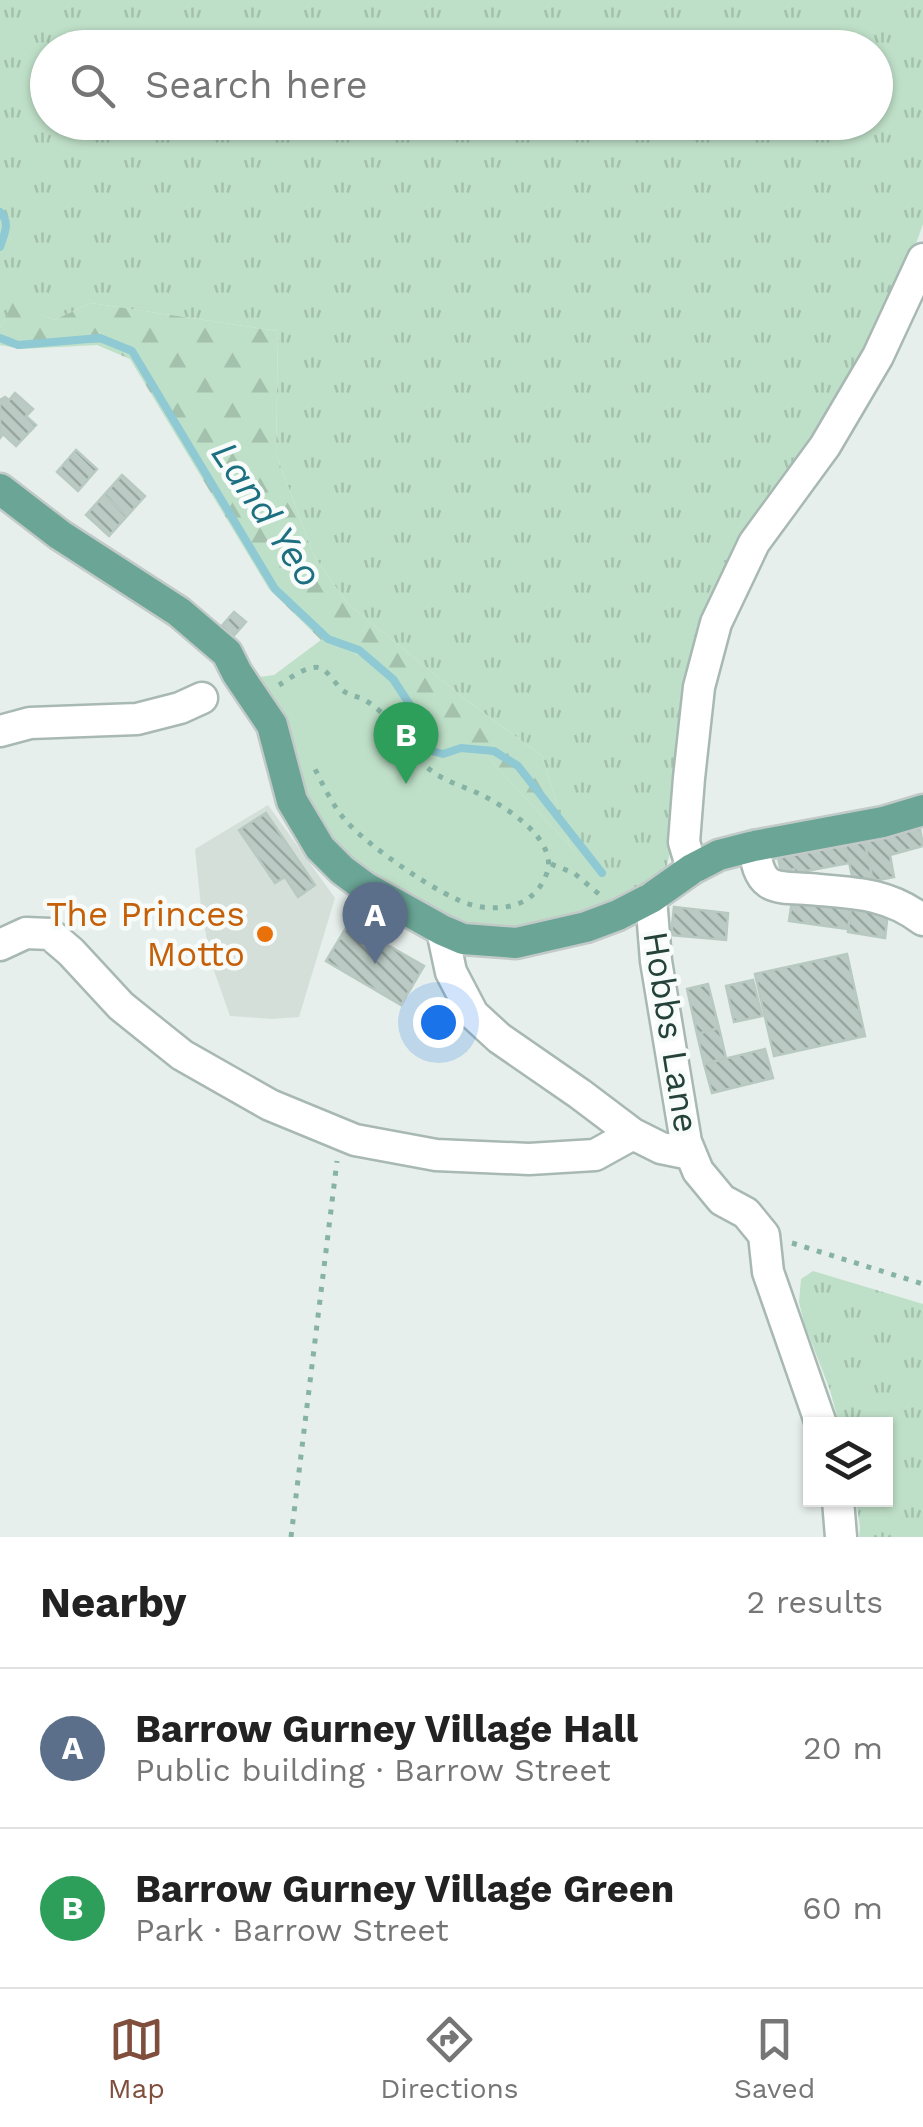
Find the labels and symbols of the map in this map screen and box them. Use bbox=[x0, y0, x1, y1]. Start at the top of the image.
water label: Land Yeo bbox=[202, 433, 332, 595]
pin: B bbox=[374, 702, 438, 784]
pin: A bbox=[342, 882, 408, 964]
place label: The Princes Motto bbox=[46, 893, 245, 975]
marker: The Princes Motto bbox=[254, 923, 276, 945]
street label: Hobbs Lane bbox=[634, 928, 708, 1136]
your location bbox=[413, 997, 464, 1048]

